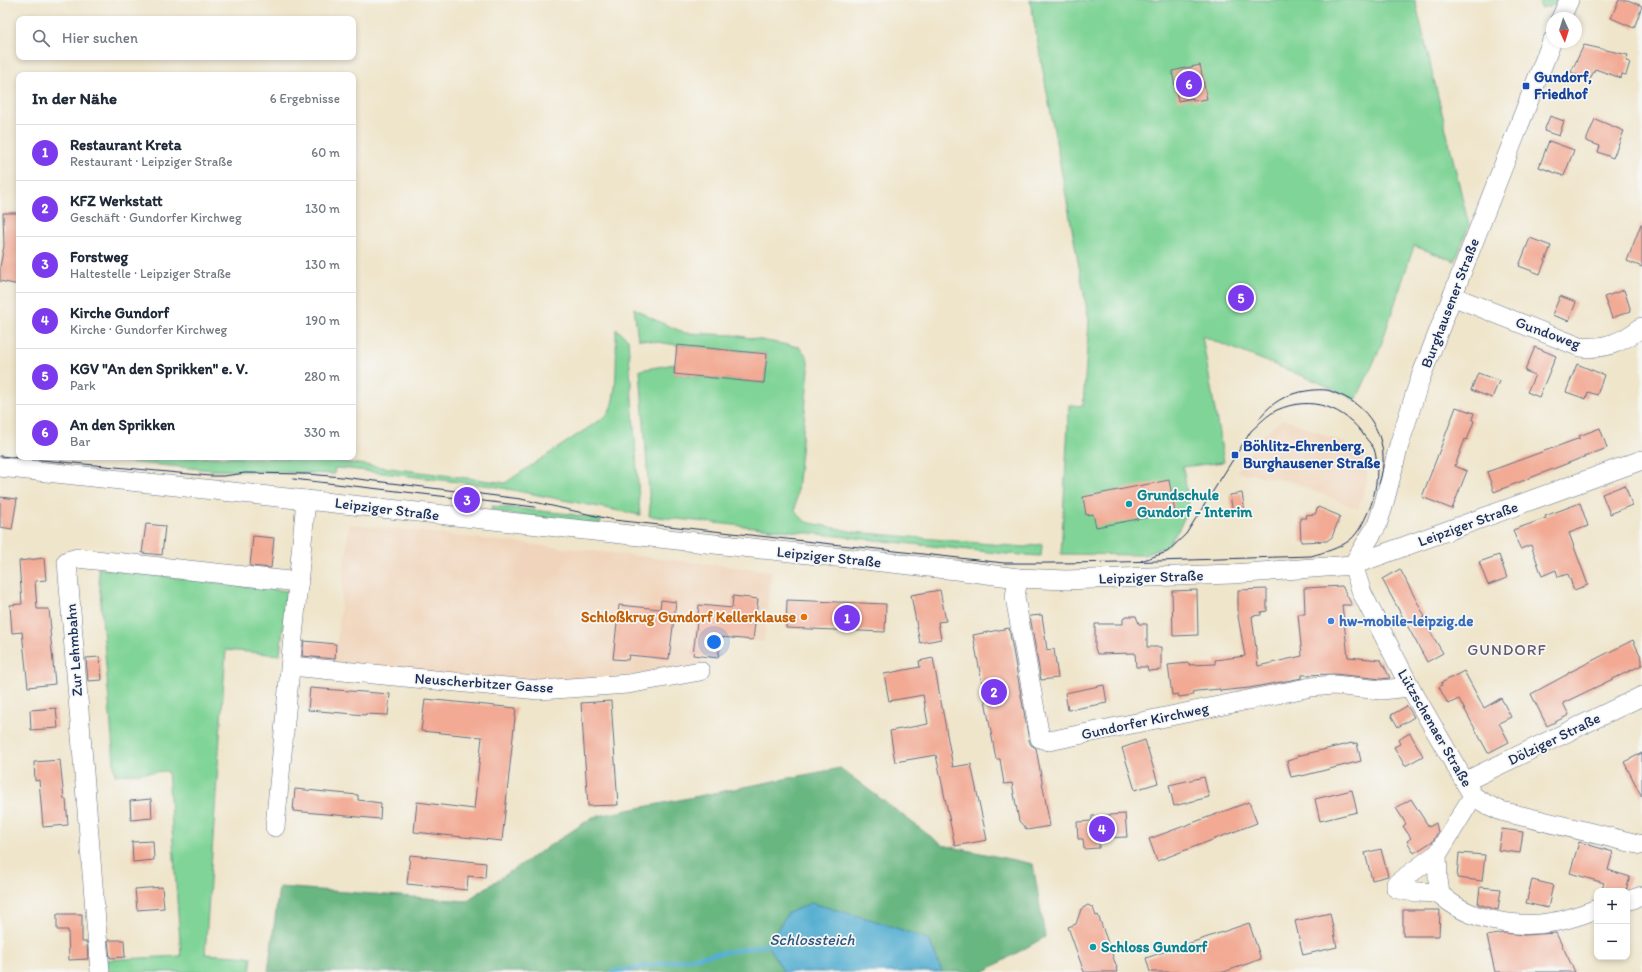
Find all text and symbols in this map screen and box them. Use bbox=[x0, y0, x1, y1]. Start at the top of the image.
north arrow bbox=[1546, 12, 1582, 48]
search box bbox=[16, 16, 356, 60]
icon: search bbox=[30, 27, 52, 49]
text: Hier suchen bbox=[62, 29, 138, 47]
place label: Gundorf, Friedhof bbox=[1534, 68, 1592, 103]
pin: 6 bbox=[1176, 69, 1202, 99]
marker: Gundorf, Friedhof bbox=[1521, 81, 1531, 91]
text: In der Nähe bbox=[32, 88, 117, 108]
text: 6 Ergebnisse bbox=[270, 91, 340, 106]
text: Restaurant Kreta bbox=[70, 136, 181, 154]
text: 1 bbox=[42, 145, 48, 160]
text: 60 m bbox=[311, 145, 340, 160]
text: Restaurant · Leipziger Straße bbox=[70, 154, 232, 169]
text: KFZ Werkstatt bbox=[70, 192, 163, 210]
text: 2 bbox=[42, 201, 48, 216]
text: 130 m bbox=[305, 201, 340, 216]
text: Geschäft · Gundorfer Kirchweg bbox=[70, 210, 242, 225]
street label: Burghausener Straße bbox=[1417, 236, 1483, 370]
text: Forstweg bbox=[70, 248, 128, 266]
text: 3 bbox=[41, 257, 49, 272]
text: 130 m bbox=[305, 257, 340, 272]
text: Haltestelle · Leipziger Straße bbox=[70, 266, 231, 281]
pin: 5 bbox=[1228, 283, 1254, 313]
text: Kirche Gundorf bbox=[70, 304, 169, 322]
text: 4 bbox=[41, 313, 49, 328]
text: 190 m bbox=[305, 313, 340, 328]
street label: Gundoweg bbox=[1513, 313, 1583, 353]
text: Kirche · Gundorfer Kirchweg bbox=[70, 322, 227, 337]
text: KGV "An den Sprikken" e. V. bbox=[70, 360, 248, 378]
text: 5 bbox=[42, 369, 48, 384]
text: 280 m bbox=[304, 369, 340, 384]
text: Park bbox=[70, 378, 96, 393]
text: An den Sprikken bbox=[70, 416, 175, 434]
text: 6 bbox=[42, 425, 48, 440]
text: 330 m bbox=[304, 425, 340, 440]
text: Bar bbox=[70, 434, 90, 449]
place label: Böhlitz-Ehrenberg, Burghausener Straße bbox=[1243, 437, 1380, 473]
marker: Böhlitz-Ehrenberg, Burghausener Straße bbox=[1230, 450, 1240, 460]
pin: 3 bbox=[454, 485, 480, 515]
place label: Grundschule Gundorf - Interim bbox=[1137, 486, 1253, 521]
street label: Leipziger Straße bbox=[334, 494, 440, 524]
street label: Leipziger Straße bbox=[1416, 498, 1520, 550]
marker: Grundschule Gundorf - Interim bbox=[1124, 499, 1134, 509]
street label: Leipziger Straße bbox=[776, 543, 882, 571]
street label: Leipziger Straße bbox=[1098, 566, 1204, 588]
street label: Zur Lehmbahn bbox=[62, 603, 86, 697]
pin: 1 bbox=[834, 603, 860, 633]
place label: Schloßkrug Gundorf Kellerklause bbox=[581, 608, 796, 627]
marker: Schloßkrug Gundorf Kellerklause bbox=[799, 612, 809, 622]
place label: hw-mobile-leipzig.de bbox=[1339, 612, 1473, 631]
marker: hw-mobile-leipzig.de bbox=[1326, 616, 1336, 626]
your location bbox=[704, 632, 724, 652]
district label: GUNDORF bbox=[1467, 640, 1547, 659]
street label: Lützschenaer Straße bbox=[1394, 666, 1476, 790]
street label: Neuscherbitzer Gasse bbox=[414, 669, 554, 697]
pin: 2 bbox=[981, 677, 1007, 707]
street label: Gundorfer Kirchweg bbox=[1080, 699, 1211, 743]
street label: Dölziger Straße bbox=[1505, 709, 1603, 769]
pin: 4 bbox=[1089, 814, 1115, 844]
map controls bbox=[1594, 888, 1630, 960]
button: + bbox=[1594, 888, 1630, 924]
button: − bbox=[1594, 924, 1630, 960]
water label: Schlossteich bbox=[770, 930, 855, 949]
place label: Schloss Gundorf bbox=[1101, 938, 1207, 956]
marker: Schloss Gundorf bbox=[1088, 942, 1098, 952]

